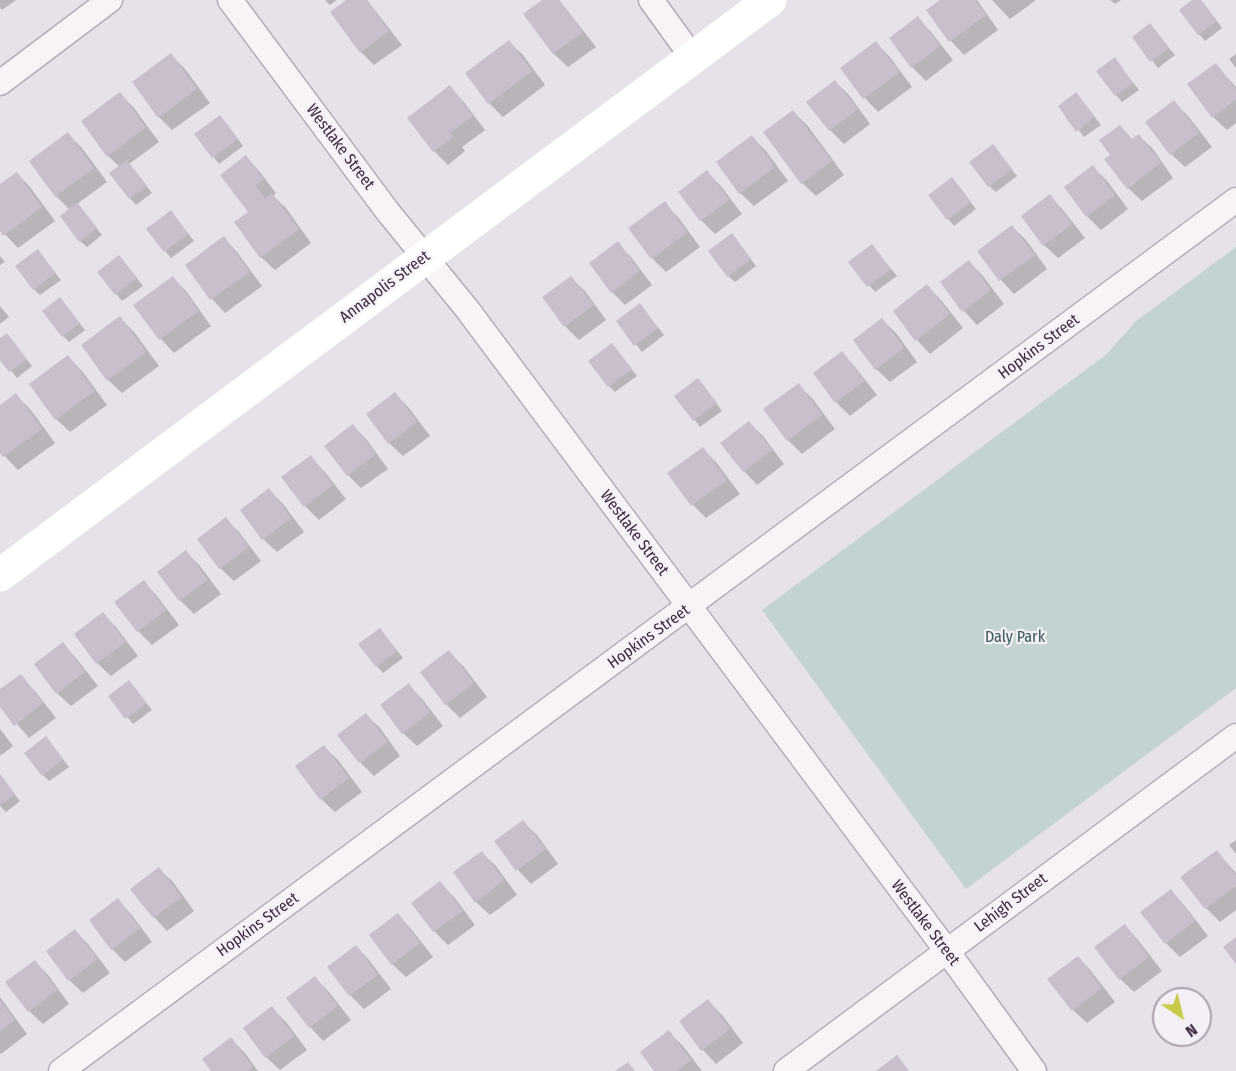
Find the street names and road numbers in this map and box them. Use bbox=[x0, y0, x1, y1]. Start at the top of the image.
street label: Westlake Street bbox=[302, 101, 378, 193]
street label: Annapolis Street bbox=[336, 247, 434, 327]
street label: Hopkins Street bbox=[995, 310, 1083, 384]
street label: Westlake Street bbox=[596, 487, 672, 579]
street label: Hopkins Street bbox=[604, 601, 694, 673]
street label: Lehigh Street bbox=[971, 869, 1051, 937]
street label: Westlake Street bbox=[887, 877, 963, 969]
street label: Hopkins Street bbox=[213, 889, 303, 961]

